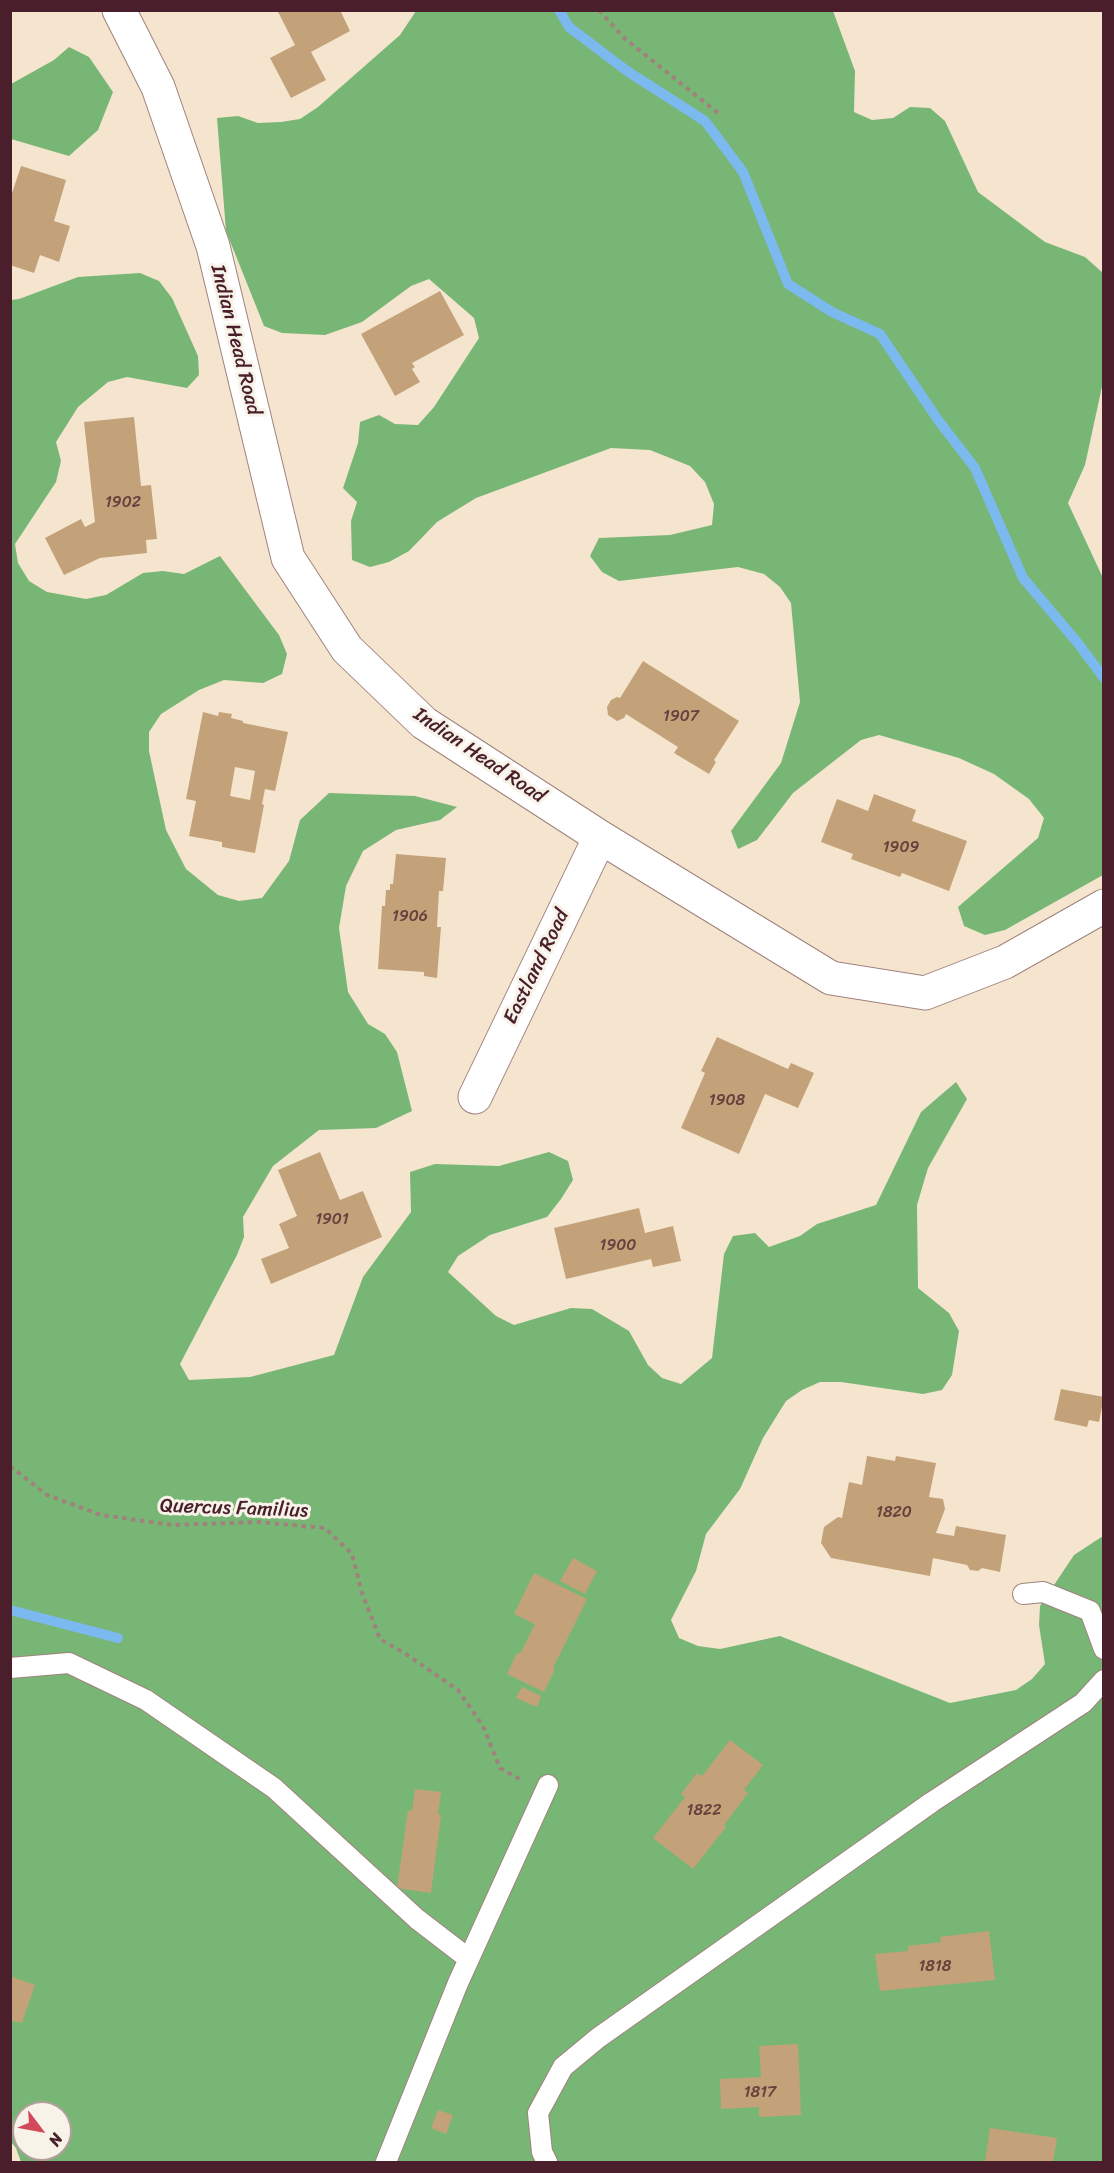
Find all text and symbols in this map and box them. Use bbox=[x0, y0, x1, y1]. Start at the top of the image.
street label: Indian Head Road bbox=[205, 262, 265, 418]
house number: 1902 bbox=[105, 493, 141, 513]
street label: Indian Head Road bbox=[408, 703, 550, 809]
house number: 1907 bbox=[663, 707, 699, 727]
house number: 1909 bbox=[883, 838, 919, 858]
street label: Eastland Road bbox=[499, 906, 575, 1028]
house number: 1906 bbox=[392, 907, 428, 927]
house number: 1908 bbox=[709, 1091, 745, 1111]
house number: 1901 bbox=[315, 1210, 349, 1230]
house number: 1900 bbox=[600, 1236, 636, 1256]
street label: Quercus Familius bbox=[160, 1494, 308, 1524]
house number: 1820 bbox=[876, 1503, 912, 1523]
house number: 1822 bbox=[687, 1801, 721, 1821]
house number: 1818 bbox=[918, 1957, 952, 1977]
house number: 1817 bbox=[744, 2083, 776, 2103]
north arrow bbox=[12, 2101, 72, 2161]
text: N bbox=[41, 2127, 71, 2152]

